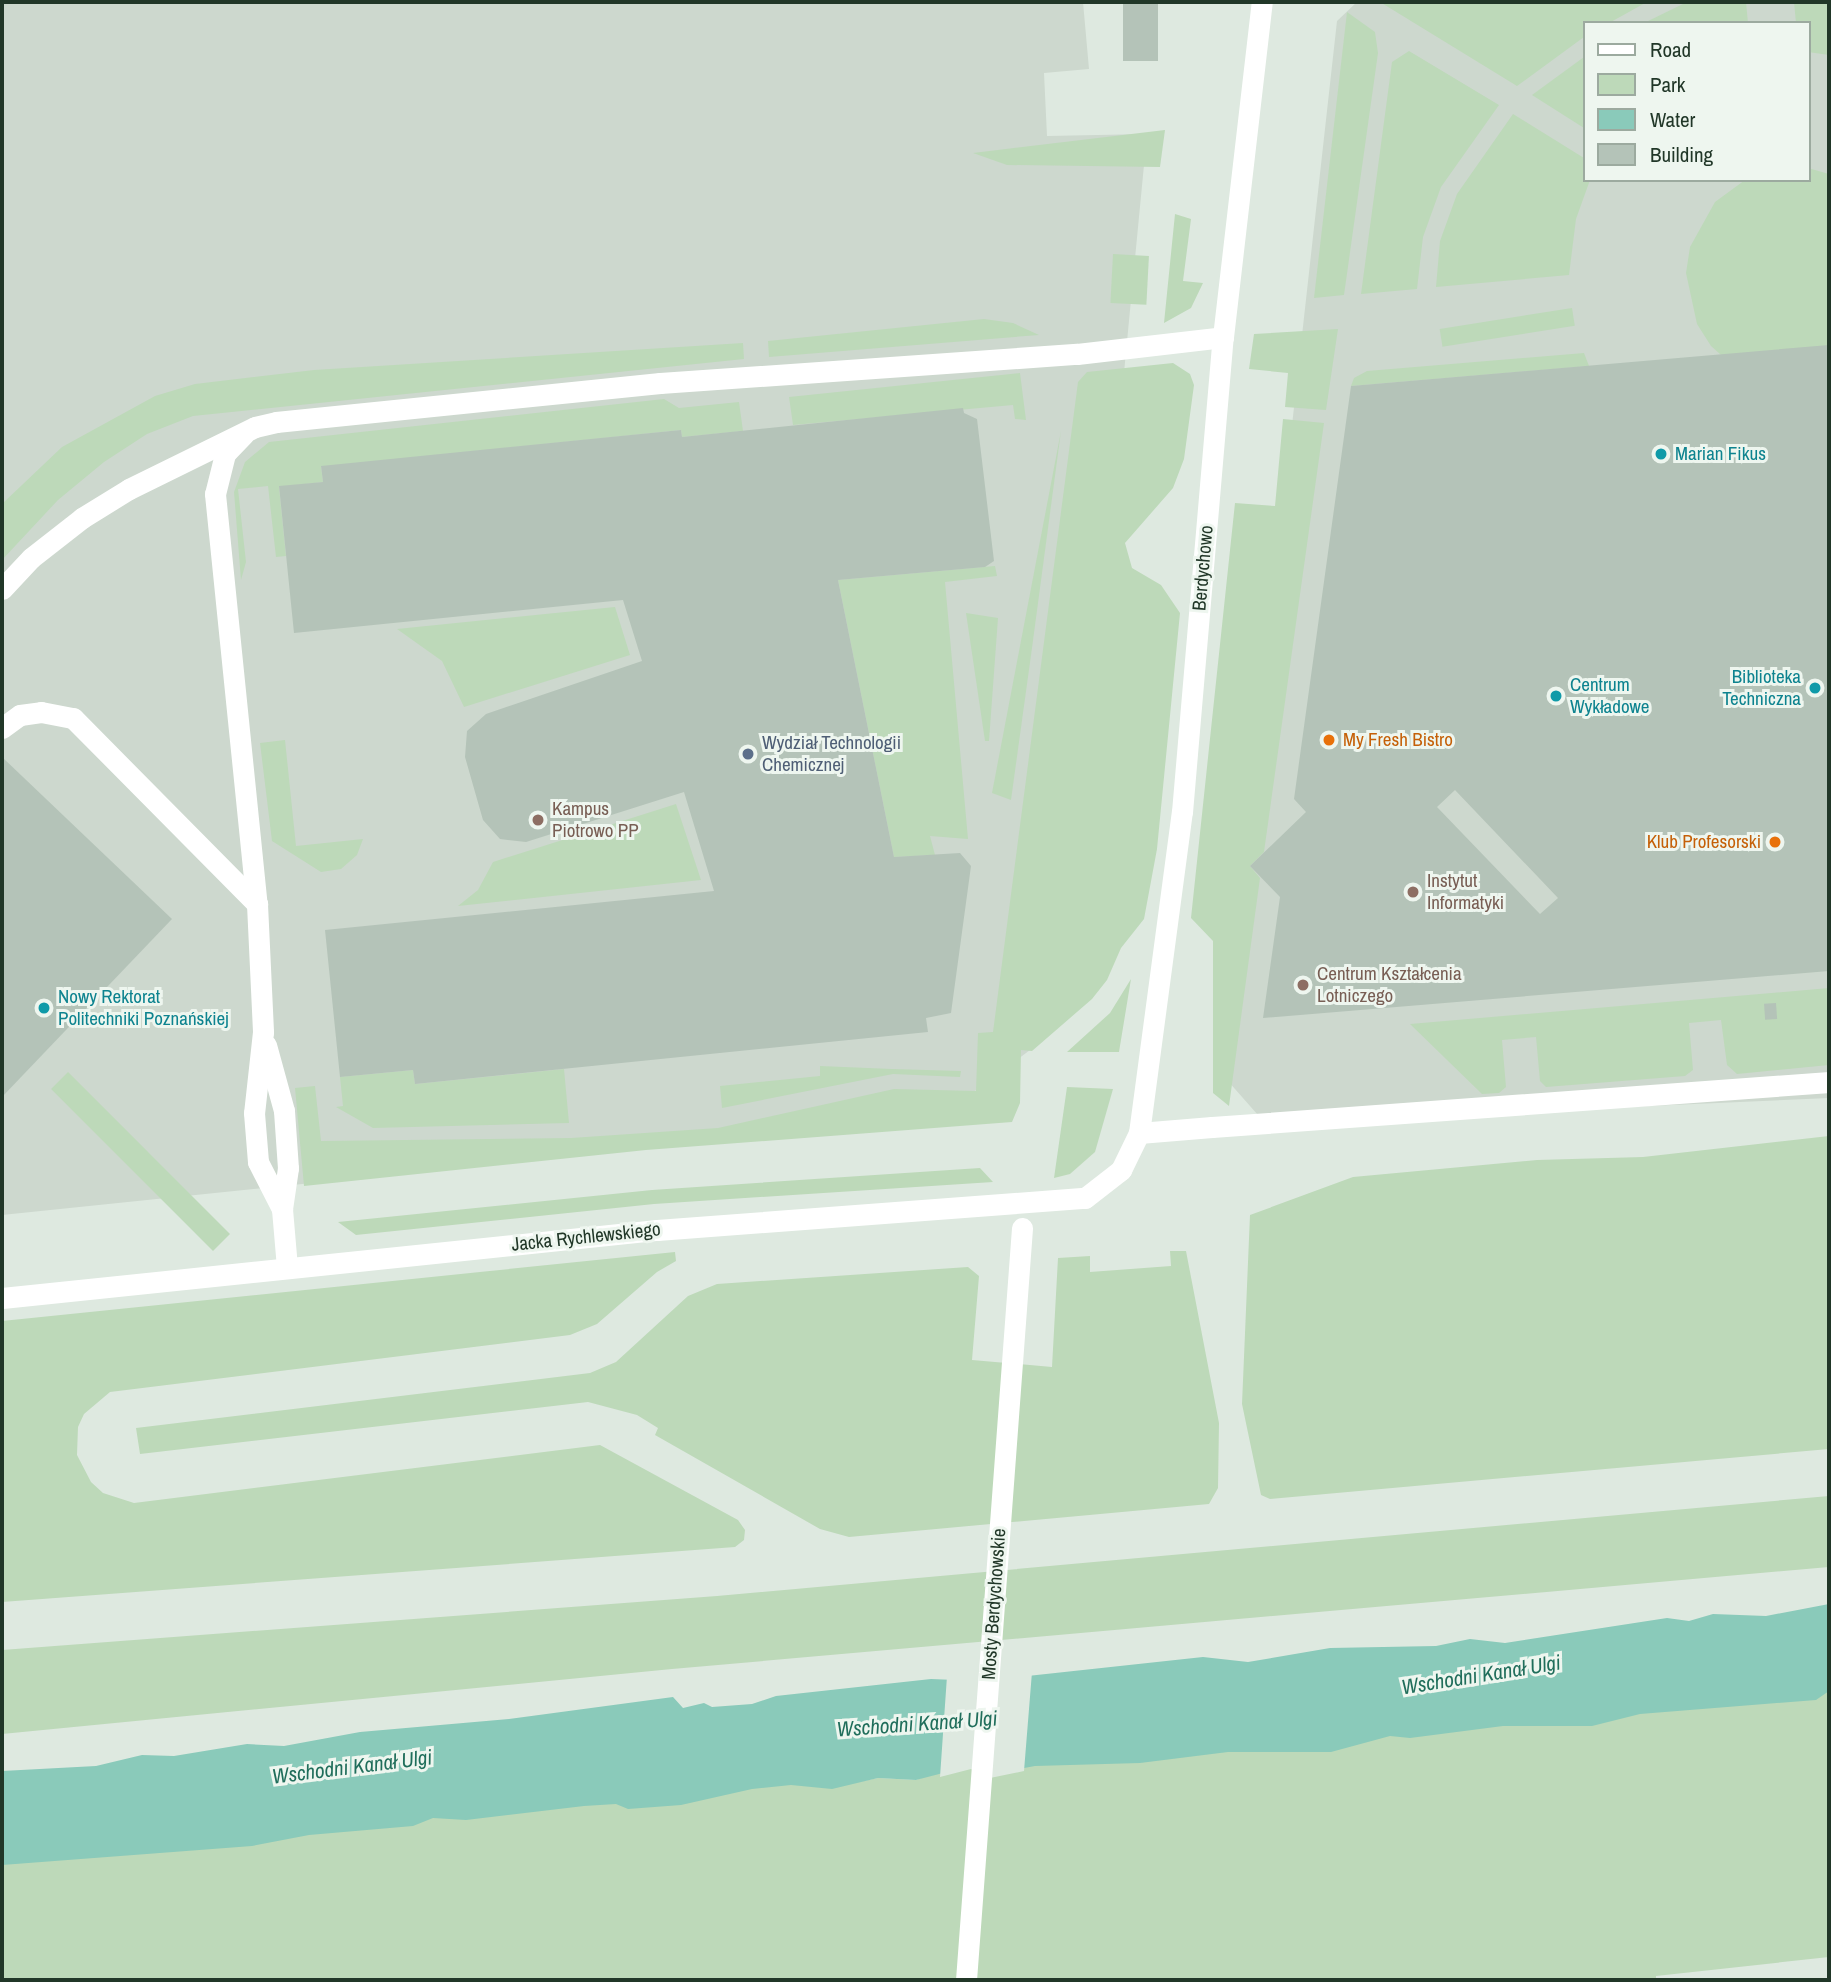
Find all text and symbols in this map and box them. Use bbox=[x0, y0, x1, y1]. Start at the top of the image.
legend bbox=[1582, 21, 1810, 182]
text: Road bbox=[1650, 35, 1691, 64]
text: Park bbox=[1650, 70, 1685, 99]
text: Water bbox=[1650, 105, 1695, 134]
text: Building bbox=[1650, 140, 1713, 169]
place label: Marian Fikus bbox=[1675, 443, 1766, 465]
marker: Marian Fikus bbox=[1653, 446, 1669, 462]
street label: Berdychowo bbox=[1188, 524, 1218, 612]
place label: Biblioteka Techniczna bbox=[1722, 666, 1801, 710]
place label: Centrum Wykładowe bbox=[1570, 674, 1650, 718]
marker: Biblioteka Techniczna bbox=[1807, 680, 1823, 696]
marker: Centrum Wykładowe bbox=[1548, 688, 1564, 704]
place label: My Fresh Bistro bbox=[1343, 729, 1453, 751]
place label: Wydział Technologii Chemicznej bbox=[762, 732, 901, 776]
marker: My Fresh Bistro bbox=[1321, 732, 1337, 748]
marker: Wydział Technologii Chemicznej bbox=[740, 746, 756, 762]
place label: Kampus Piotrowo PP bbox=[552, 798, 639, 842]
marker: Kampus Piotrowo PP bbox=[530, 812, 546, 828]
place label: Klub Profesorski bbox=[1647, 831, 1761, 853]
marker: Klub Profesorski bbox=[1767, 834, 1783, 850]
place label: Instytut Informatyki bbox=[1427, 870, 1504, 914]
marker: Instytut Informatyki bbox=[1405, 884, 1421, 900]
place label: Centrum Kształcenia Lotniczego bbox=[1317, 963, 1462, 1007]
marker: Centrum Kształcenia Lotniczego bbox=[1295, 977, 1311, 993]
place label: Nowy Rektorat Politechniki Poznańskiej bbox=[58, 986, 229, 1030]
marker: Nowy Rektorat Politechniki Poznańskiej bbox=[36, 1000, 52, 1016]
street label: Jacka Rychlewskiego bbox=[510, 1218, 662, 1256]
street label: Mosty Berdychowskie bbox=[977, 1528, 1011, 1680]
water label: Wschodni Kanał Ulgi bbox=[1400, 1650, 1562, 1700]
water label: Wschodni Kanał Ulgi bbox=[836, 1706, 998, 1742]
water label: Wschodni Kanał Ulgi bbox=[271, 1745, 433, 1789]

